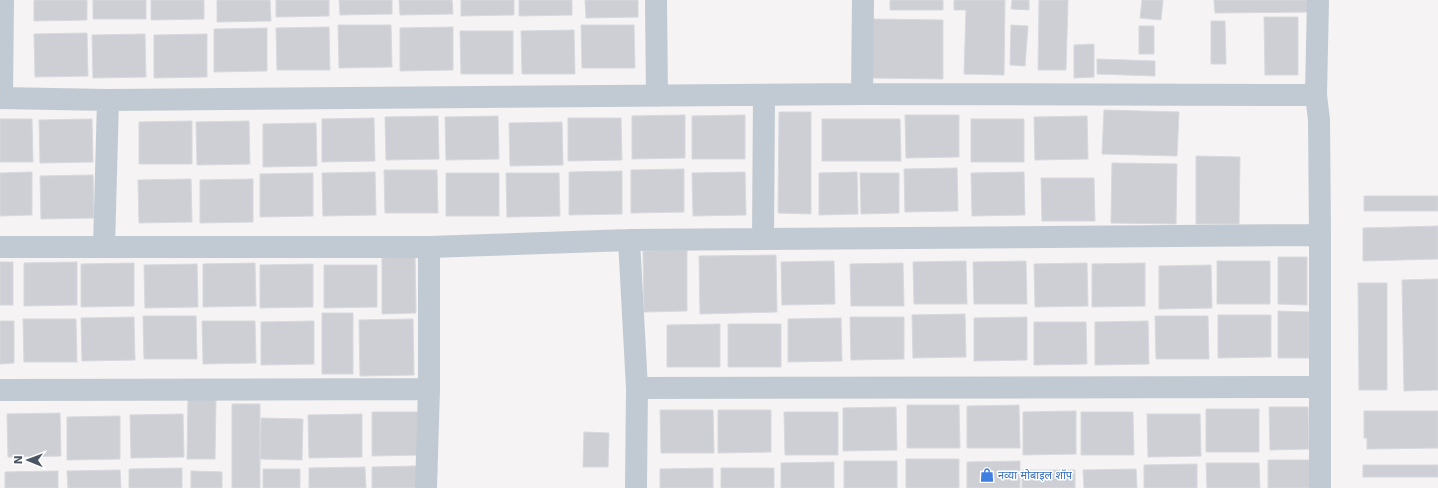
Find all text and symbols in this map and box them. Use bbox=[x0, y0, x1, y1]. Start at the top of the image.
north arrow bbox=[8, 440, 48, 480]
text: N bbox=[12, 455, 25, 465]
shop icon: नव्या मोबाइल शॉप bbox=[979, 467, 995, 483]
place label: नव्या मोबाइल शॉप bbox=[998, 469, 1073, 482]

